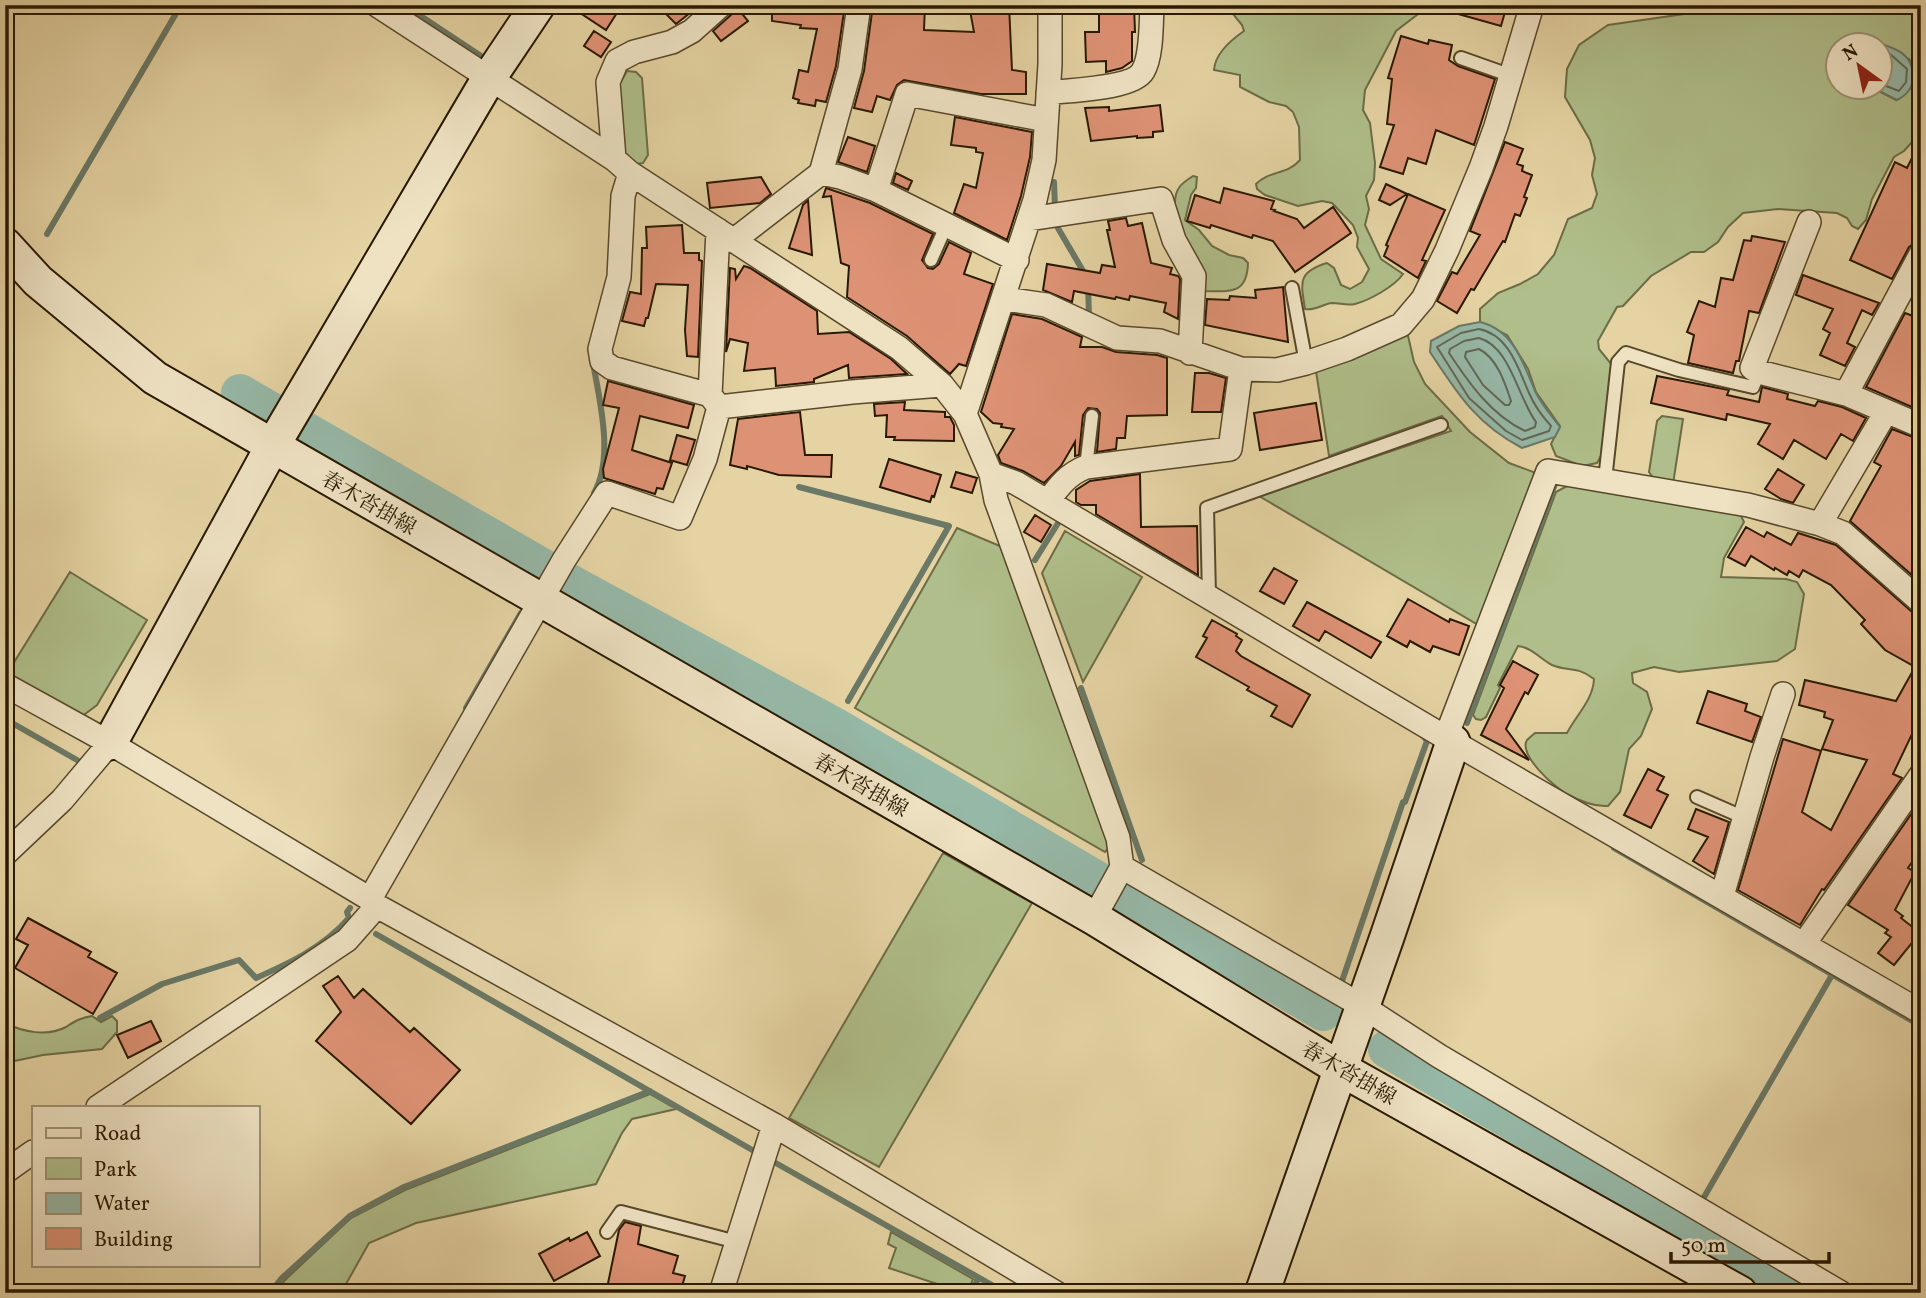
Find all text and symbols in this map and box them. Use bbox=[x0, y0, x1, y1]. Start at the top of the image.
north arrow bbox=[1825, 32, 1895, 102]
text: N bbox=[1838, 39, 1864, 68]
street label: 春木沓掛線 bbox=[316, 465, 421, 543]
street label: 春木沓掛線 bbox=[808, 747, 913, 825]
street label: 春木沓掛線 bbox=[1296, 1035, 1401, 1113]
legend bbox=[32, 1106, 259, 1266]
text: Road bbox=[94, 1120, 141, 1149]
text: Park bbox=[94, 1156, 137, 1185]
text: Water bbox=[94, 1190, 150, 1219]
scale bar bbox=[1671, 1221, 1828, 1265]
text: Building bbox=[94, 1226, 173, 1255]
text: 50 m bbox=[1681, 1232, 1726, 1261]

